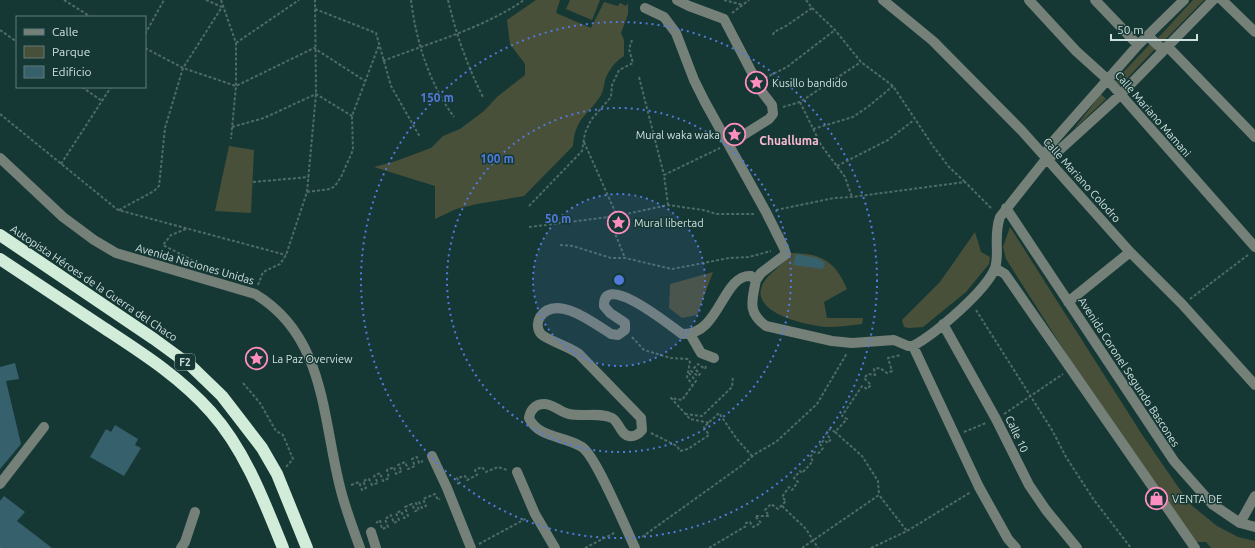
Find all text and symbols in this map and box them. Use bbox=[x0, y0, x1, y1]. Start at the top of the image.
legend bbox=[16, 16, 146, 88]
scale bar bbox=[1111, 16, 1197, 42]
text: 50 m bbox=[1117, 23, 1144, 36]
text: Calle bbox=[52, 25, 78, 38]
text: Parque bbox=[52, 45, 90, 58]
text: Edificio bbox=[52, 65, 92, 78]
street label: Calle Mariano Mamani bbox=[1113, 69, 1193, 159]
place icon: Kusillo bandido bbox=[743, 70, 769, 96]
place label: Kusillo bandido bbox=[772, 77, 847, 89]
text: 150 m bbox=[420, 91, 454, 104]
place icon: Mural waka waka bbox=[722, 122, 748, 148]
place label: Mural waka waka bbox=[636, 129, 720, 141]
district label: Chualluma bbox=[759, 134, 819, 147]
street label: Calle Mariano Colodro bbox=[1041, 135, 1123, 225]
text: 100 m bbox=[480, 152, 514, 165]
place icon: Mural libertad bbox=[606, 210, 632, 236]
text: 50 m bbox=[545, 212, 571, 225]
place label: Mural libertad bbox=[634, 217, 704, 229]
street label: Autopista Héroes de la Guerra del Chaco bbox=[8, 223, 180, 343]
street label: Avenida Naciones Unidas bbox=[134, 241, 256, 287]
centre of rings bbox=[612, 273, 626, 287]
street label: Avenida Coronel Segundo Bascones bbox=[1076, 295, 1182, 449]
place icon: La Paz Overview bbox=[243, 346, 269, 372]
place label: La Paz Overview bbox=[272, 353, 353, 365]
road number: F2 bbox=[175, 354, 195, 370]
street label: Calle 10 bbox=[1003, 414, 1031, 454]
shop icon: VENTA DE bbox=[1143, 486, 1169, 512]
place label: VENTA DE bbox=[1172, 493, 1222, 505]

